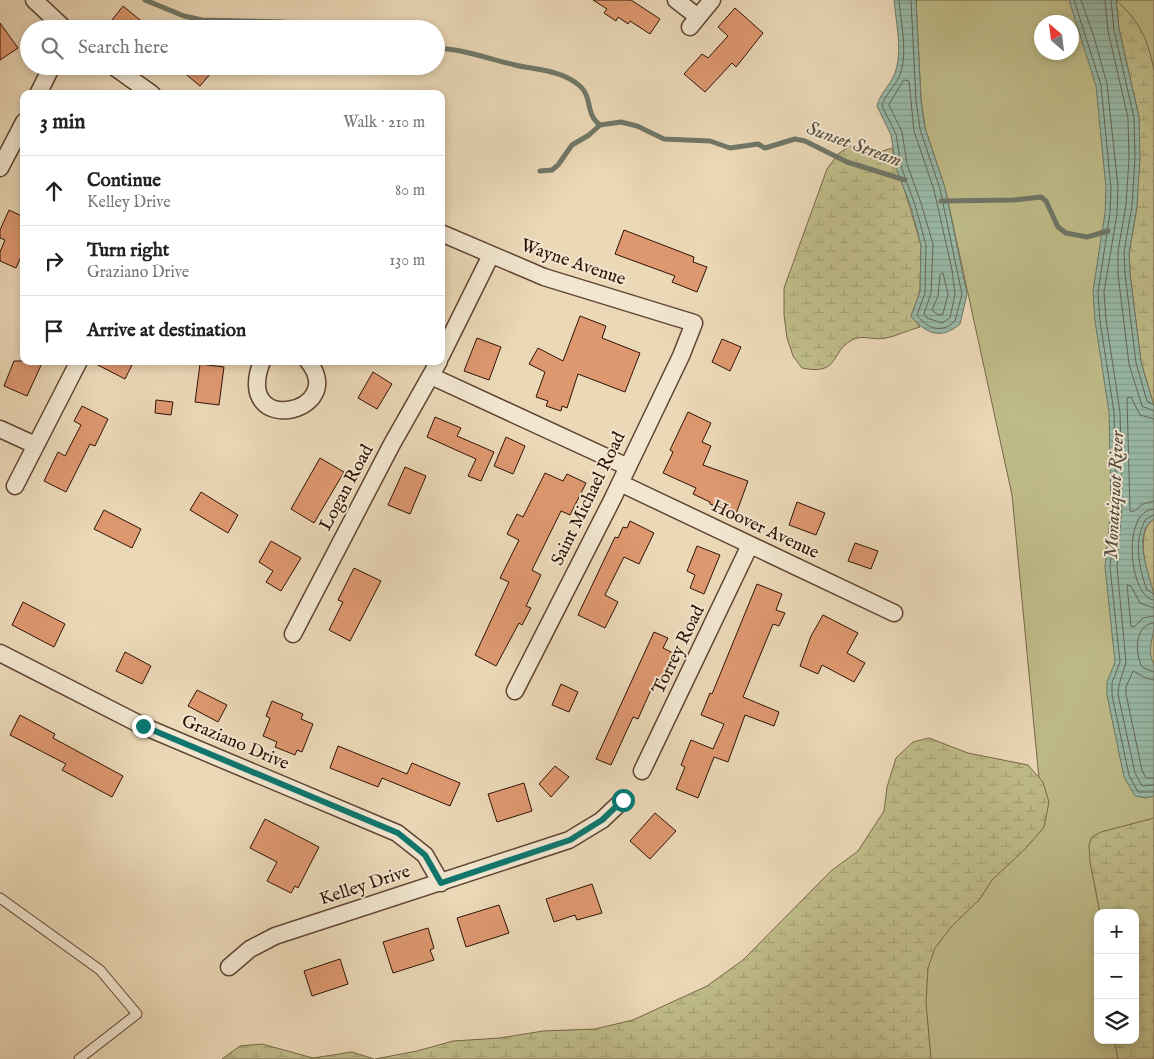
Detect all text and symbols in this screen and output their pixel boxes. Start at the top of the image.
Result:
north arrow [1034,15,1079,60]
search box [20,20,445,75]
icon: search [38,34,66,62]
text: Search here [78,36,169,60]
text: 3 min [40,109,85,136]
text: Walk · 210 m [343,113,425,133]
water label: Sunset Stream [803,117,905,173]
text: Continue [87,169,161,193]
icon: ahead [40,177,68,205]
text: 80 m [395,181,425,201]
text: Kelley Drive [87,193,171,213]
street label: Wayne Avenue [518,234,628,292]
text: Turn right [87,239,169,263]
icon: right [40,247,68,275]
text: 130 m [389,251,425,271]
text: Graziano Drive [87,263,189,283]
icon: arrive [40,317,68,345]
text: Arrive at destination [87,319,246,343]
street label: Saint Michael Road [547,428,632,570]
water label: Monatiquot River [1100,429,1130,560]
street label: Logan Road [315,441,380,535]
street label: Hoover Avenue [708,495,822,565]
street label: Torrey Road [648,601,711,698]
street label: Graziano Drive [178,710,292,776]
route end [132,715,155,738]
route start [612,789,635,812]
street label: Kelley Drive [317,861,413,911]
map controls [1094,909,1139,1044]
button: + [1094,909,1139,954]
button: − [1094,954,1139,999]
button: layers [1094,999,1139,1044]

